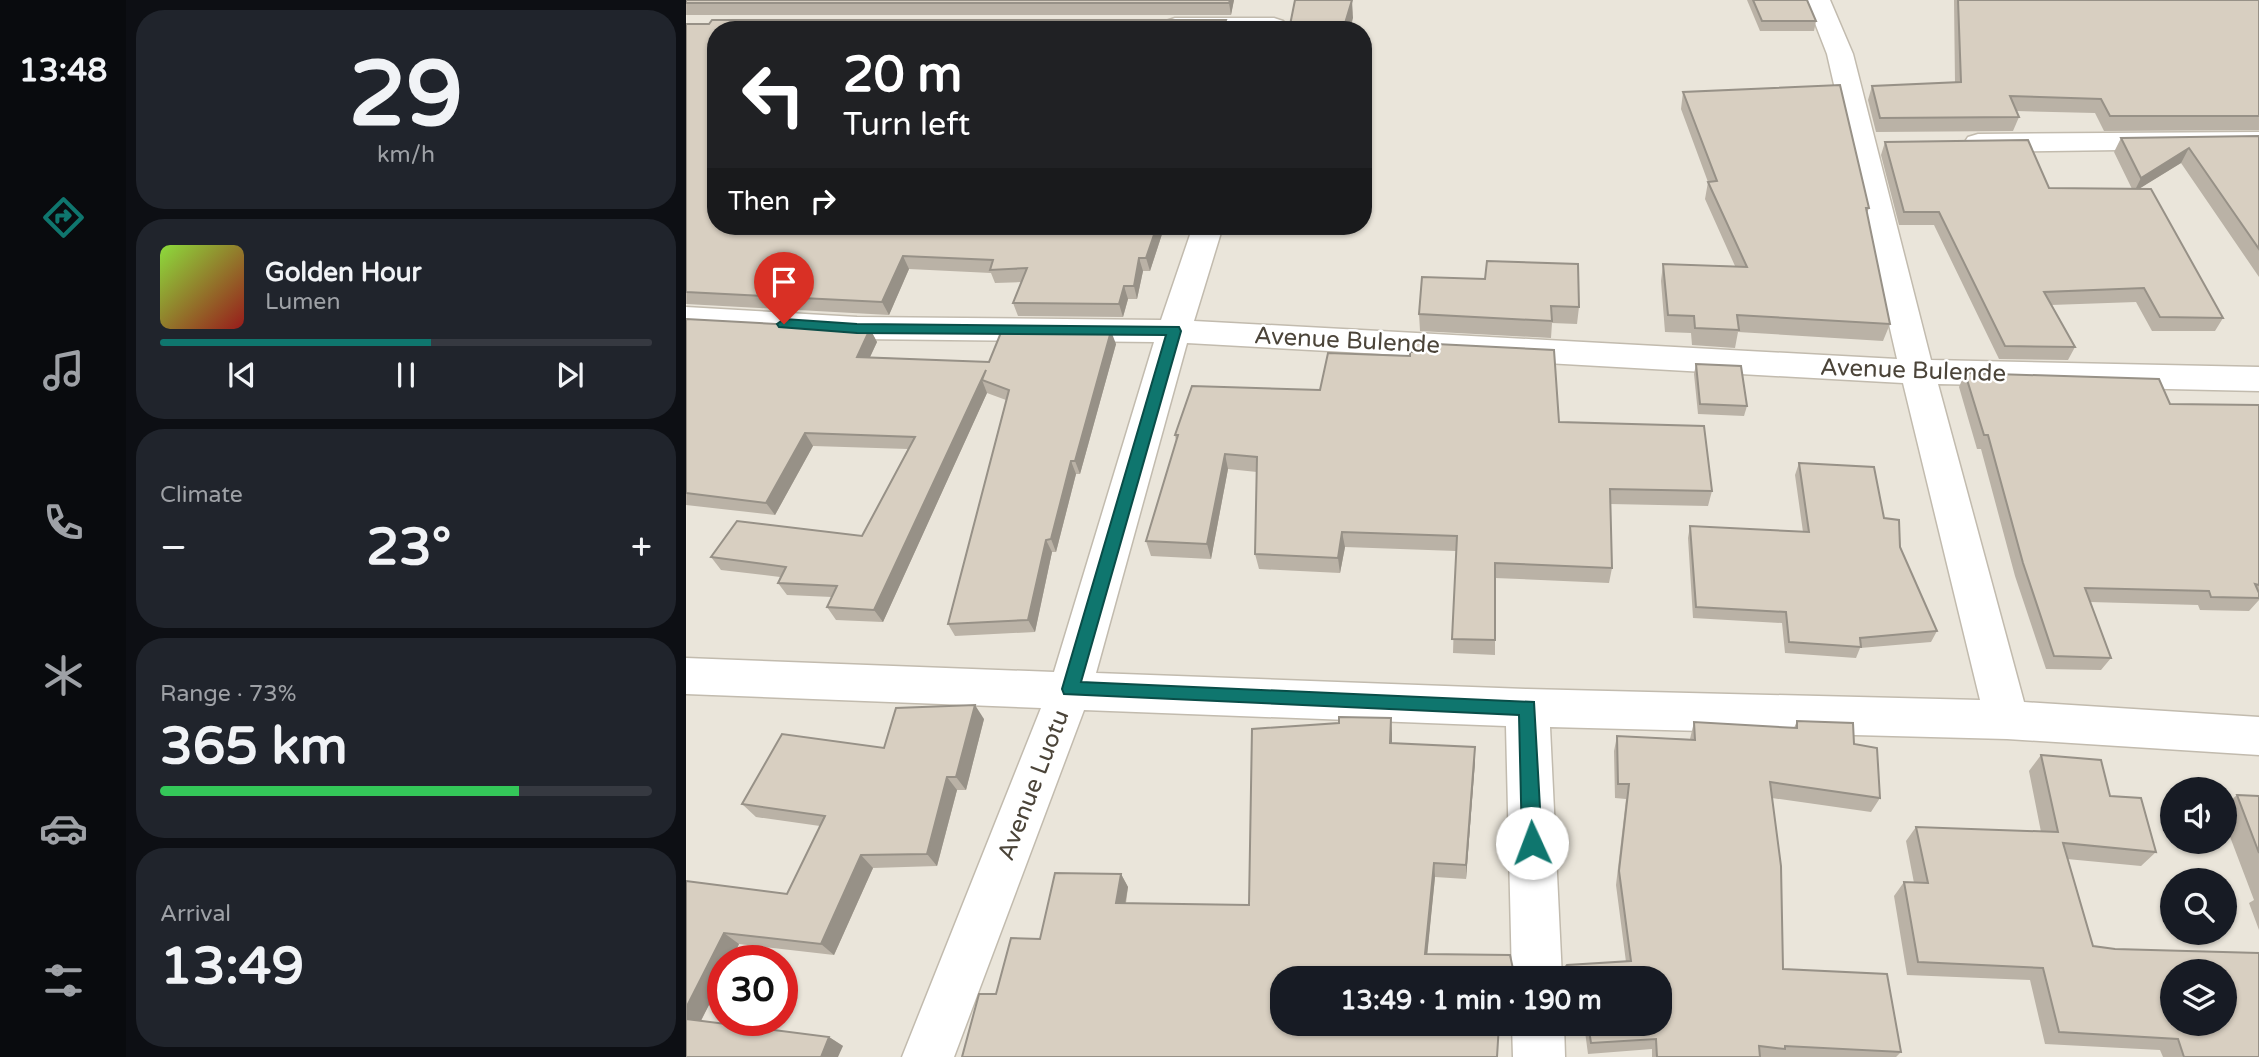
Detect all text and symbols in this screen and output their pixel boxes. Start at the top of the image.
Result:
text: 29 [349,40,463,150]
text: 20 m [843,46,962,105]
icon: left [728,49,819,140]
text: 13:48 [19,52,107,90]
text: Turn left [843,106,970,144]
text: km/h [377,141,435,169]
icon: right [804,182,842,220]
text: Then [728,186,790,217]
icon: directions [39,193,88,242]
pin [754,252,814,324]
text: Golden Hour [265,257,422,288]
icon: arrive [765,263,803,301]
text: Lumen [265,288,340,316]
street label: Avenue Bulende [1253,321,1441,360]
icon: music [39,346,88,395]
street label: Avenue Bulende [1819,353,2006,388]
icon: previous [223,356,261,394]
icon: pause [387,356,425,394]
icon: next [551,356,589,394]
text: Climate [160,481,243,509]
icon: phone [39,498,88,547]
text: 23° [366,516,451,579]
text: − [160,525,187,571]
text: + [631,525,652,571]
icon: climate [39,651,88,700]
text: Range · 73% [160,680,296,708]
street label: Avenue Luotu [991,706,1075,865]
text: 365 km [160,715,348,778]
map controls [2160,777,2237,1036]
button: sound [2160,777,2237,854]
icon: car [39,804,88,853]
position arrow [1495,806,1569,880]
button: search [2160,868,2237,945]
text: Arrival [160,900,231,928]
text: 13:49 [160,935,304,998]
speed limit sign: 30 [707,945,798,1036]
icon: filters [39,956,88,1005]
button: layers [2160,959,2237,1036]
text: 13:49 · 1 min · 190 m [1340,985,1602,1016]

